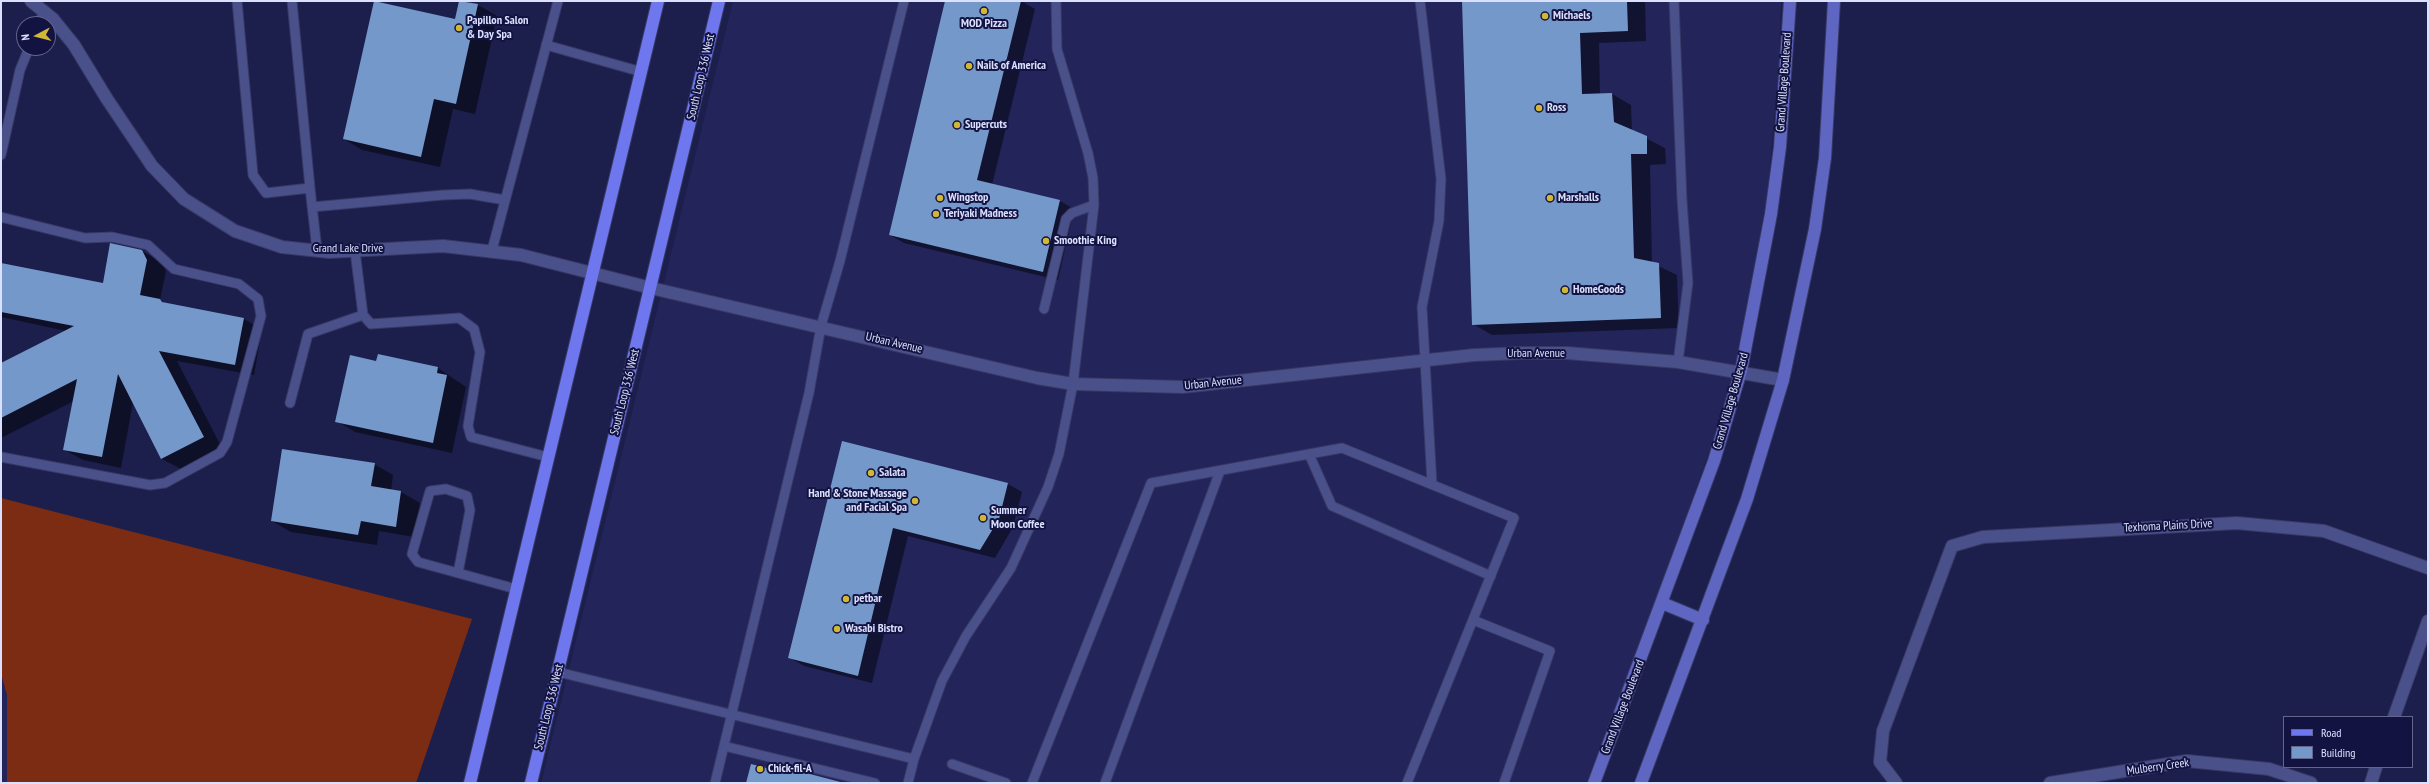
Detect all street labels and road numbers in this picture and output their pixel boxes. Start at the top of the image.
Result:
street label: Grand Village Boulevard [1773,32,1795,132]
street label: South Loop 336 West [684,33,718,121]
street label: Grand Lake Drive [313,242,383,256]
street label: Urban Avenue [864,329,924,357]
street label: Urban Avenue [1507,347,1565,361]
street label: South Loop 336 West [607,348,643,436]
street label: Grand Village Boulevard [1710,351,1752,451]
street label: Urban Avenue [1184,373,1242,393]
street label: Texhoma Plains Drive [2123,516,2213,536]
street label: Grand Village Boulevard [1598,658,1648,756]
street label: South Loop 336 West [531,663,567,751]
street label: Mulberry Creek [2126,756,2190,778]

